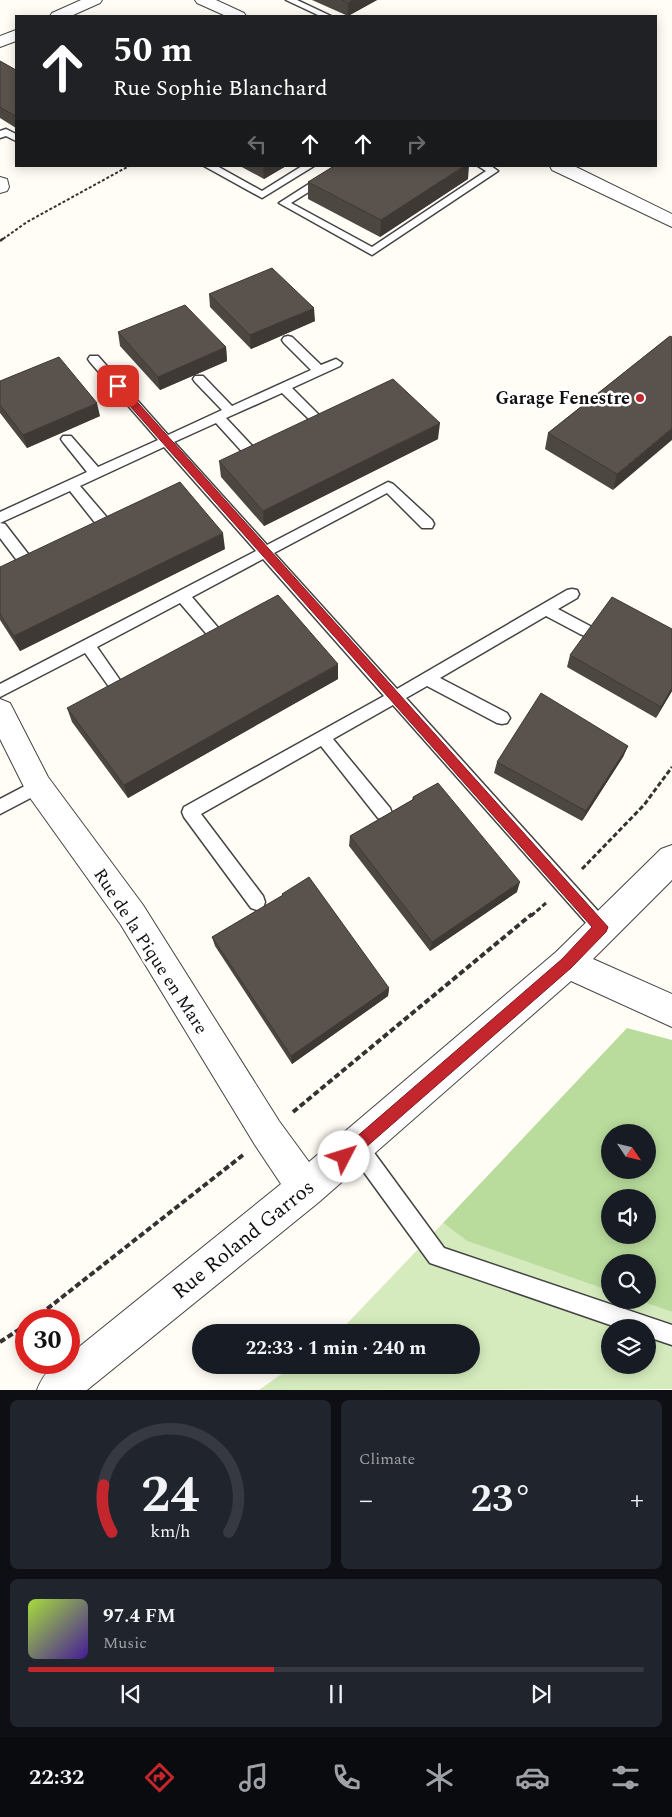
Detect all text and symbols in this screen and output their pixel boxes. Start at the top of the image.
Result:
text: 50 m [113,24,193,77]
icon: ahead [30,35,95,100]
text: Rue Sophie Blanchard [113,72,328,105]
icon: left [243,130,271,158]
icon: ahead [296,130,324,158]
icon: ahead [349,130,377,158]
icon: right [402,130,430,158]
pin [97,365,139,407]
icon: arrive [104,372,132,400]
place label: Garage Fenestre [496,385,630,412]
marker: Garage Fenestre [634,392,646,404]
street label: Rue de la Pique en Mare [87,863,215,1040]
north arrow [601,1124,656,1179]
map controls [601,1124,656,1374]
position arrow [317,1130,369,1182]
street label: Rue Roland Garros [165,1172,322,1307]
button: sound [601,1189,656,1244]
button: search [601,1254,656,1309]
speed limit sign: 30 [15,1309,80,1374]
button: layers [601,1319,656,1374]
text: 22:33 · 1 min · 240 m [246,1334,426,1363]
text: Climate [359,1447,415,1471]
text: 24 [141,1456,200,1535]
text: 23° [471,1471,532,1529]
text: − [359,1479,373,1522]
text: + [630,1479,644,1522]
text: km/h [150,1518,191,1545]
text: 97.4 FM [103,1602,176,1631]
text: Music [103,1631,147,1655]
icon: previous [117,1680,145,1708]
icon: pause [322,1680,350,1708]
icon: next [527,1680,555,1708]
icon: directions [142,1760,177,1795]
icon: music [236,1760,271,1795]
icon: phone [329,1760,364,1795]
icon: climate [422,1760,457,1795]
icon: car [515,1760,550,1795]
icon: filters [608,1760,643,1795]
text: 22:32 [29,1761,84,1794]

